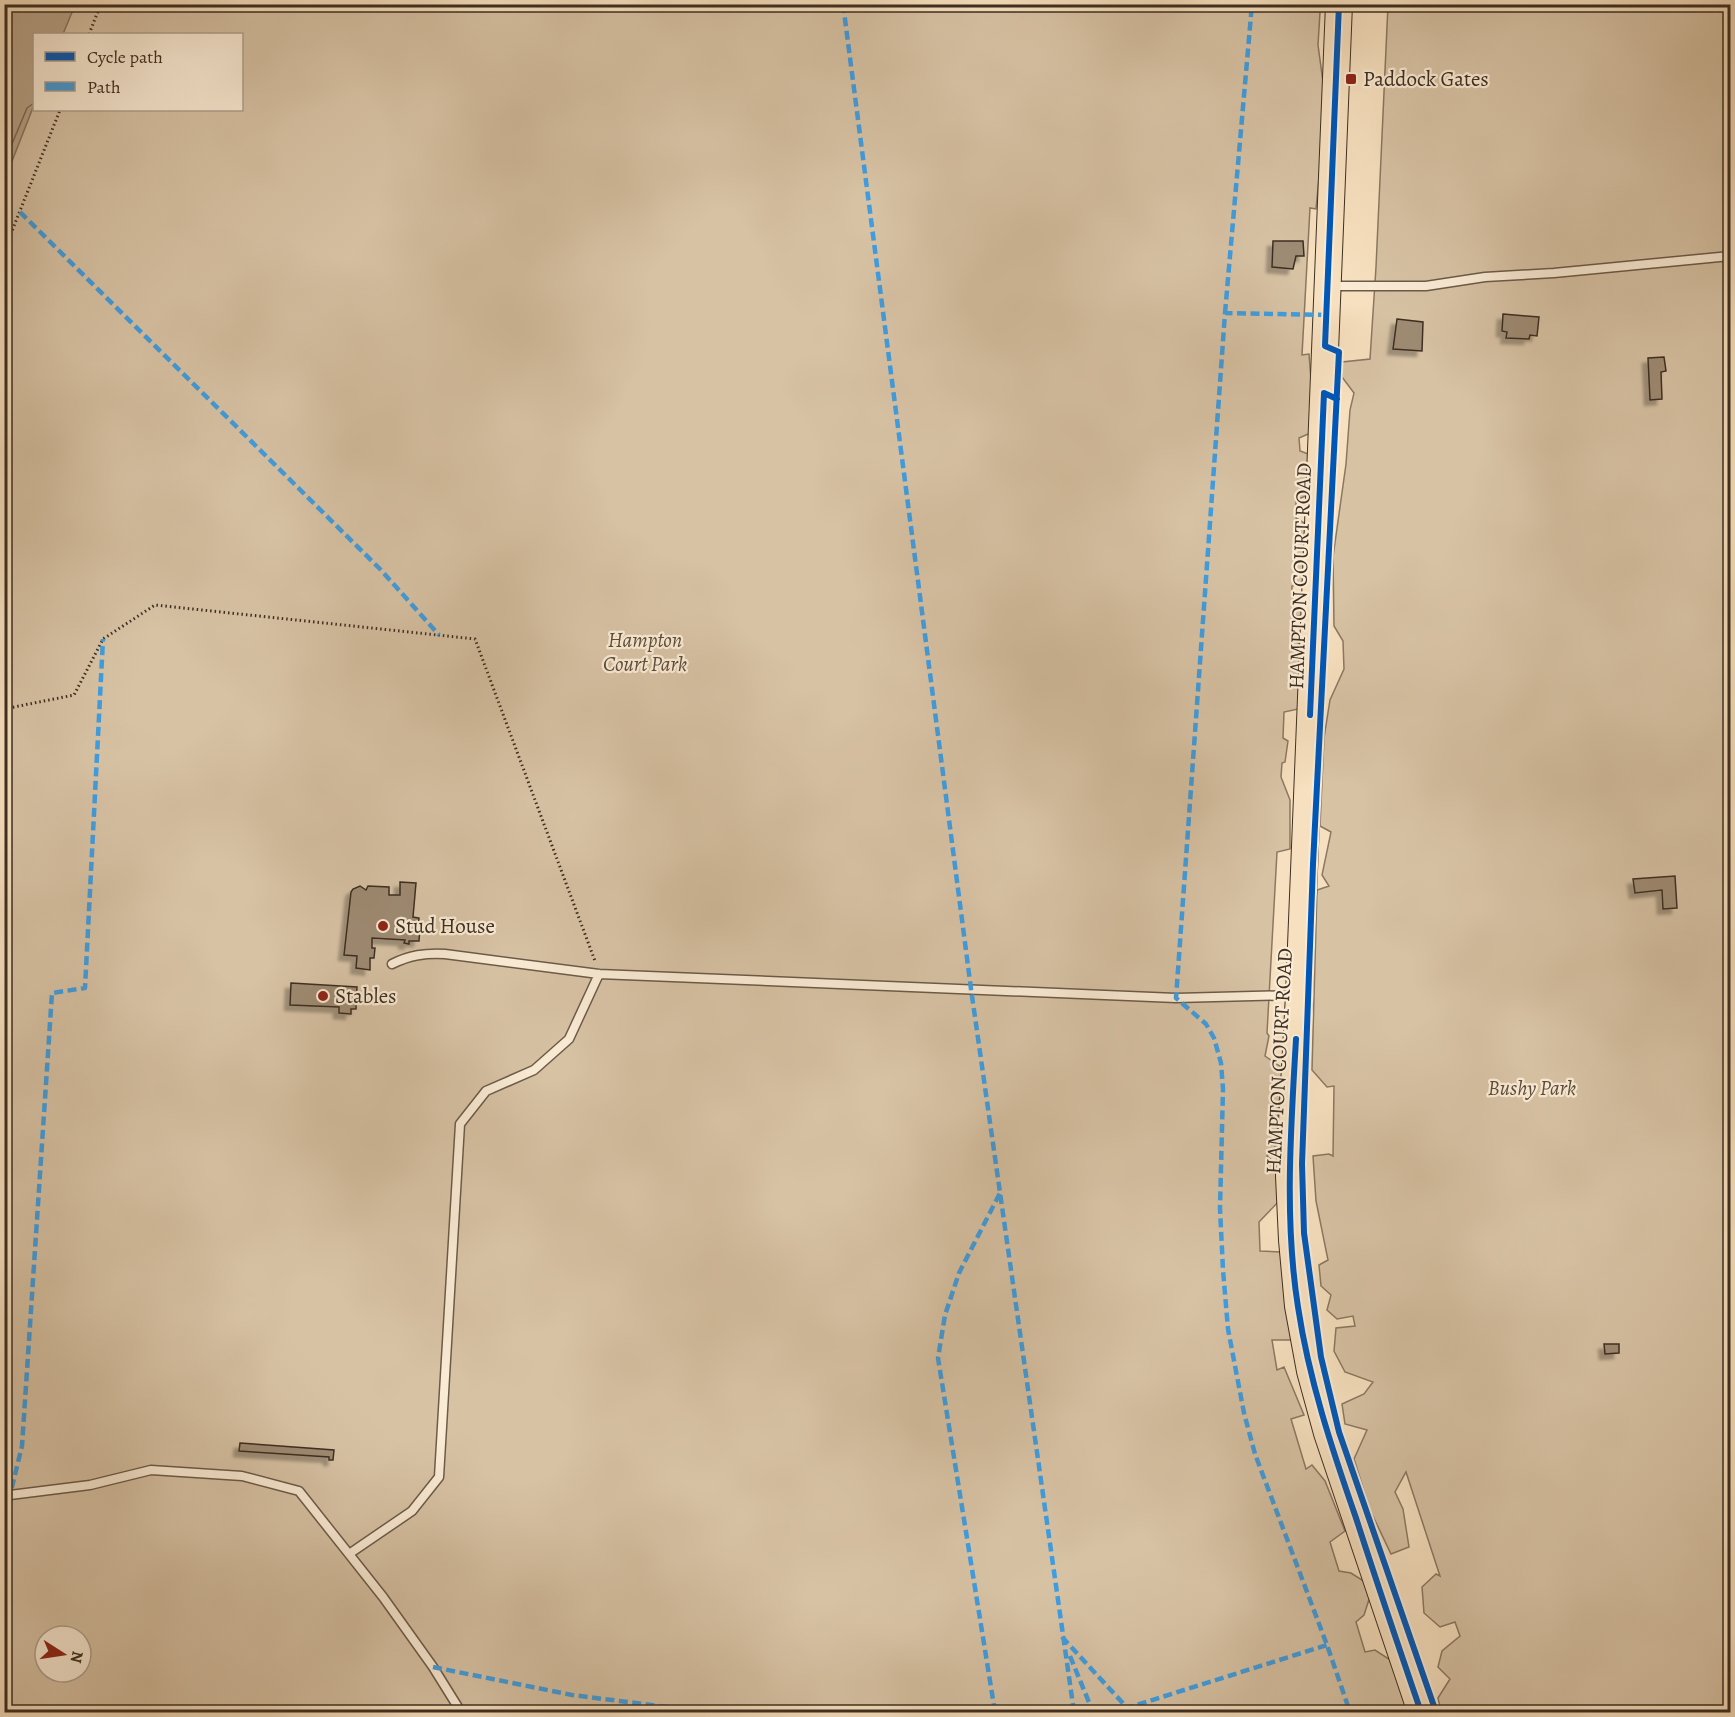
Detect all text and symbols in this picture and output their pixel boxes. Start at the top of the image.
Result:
legend [33,33,243,111]
text: Cycle path [87,45,163,69]
place label: Paddock Gates [1363,65,1489,93]
marker: Paddock Gates [1344,72,1358,86]
text: Path [87,75,121,99]
street label: HAMPTON COURT ROAD [1282,462,1318,690]
park label: Hampton Court Park [603,626,687,678]
place label: Stud House [395,912,495,940]
marker: Stud House [376,919,390,933]
street label: HAMPTON COURT ROAD [1259,947,1299,1175]
place label: Stables [335,982,397,1010]
marker: Stables [316,989,330,1003]
park label: Bushy Park [1488,1074,1576,1102]
north arrow [33,1624,93,1684]
text: N [65,1649,89,1665]

